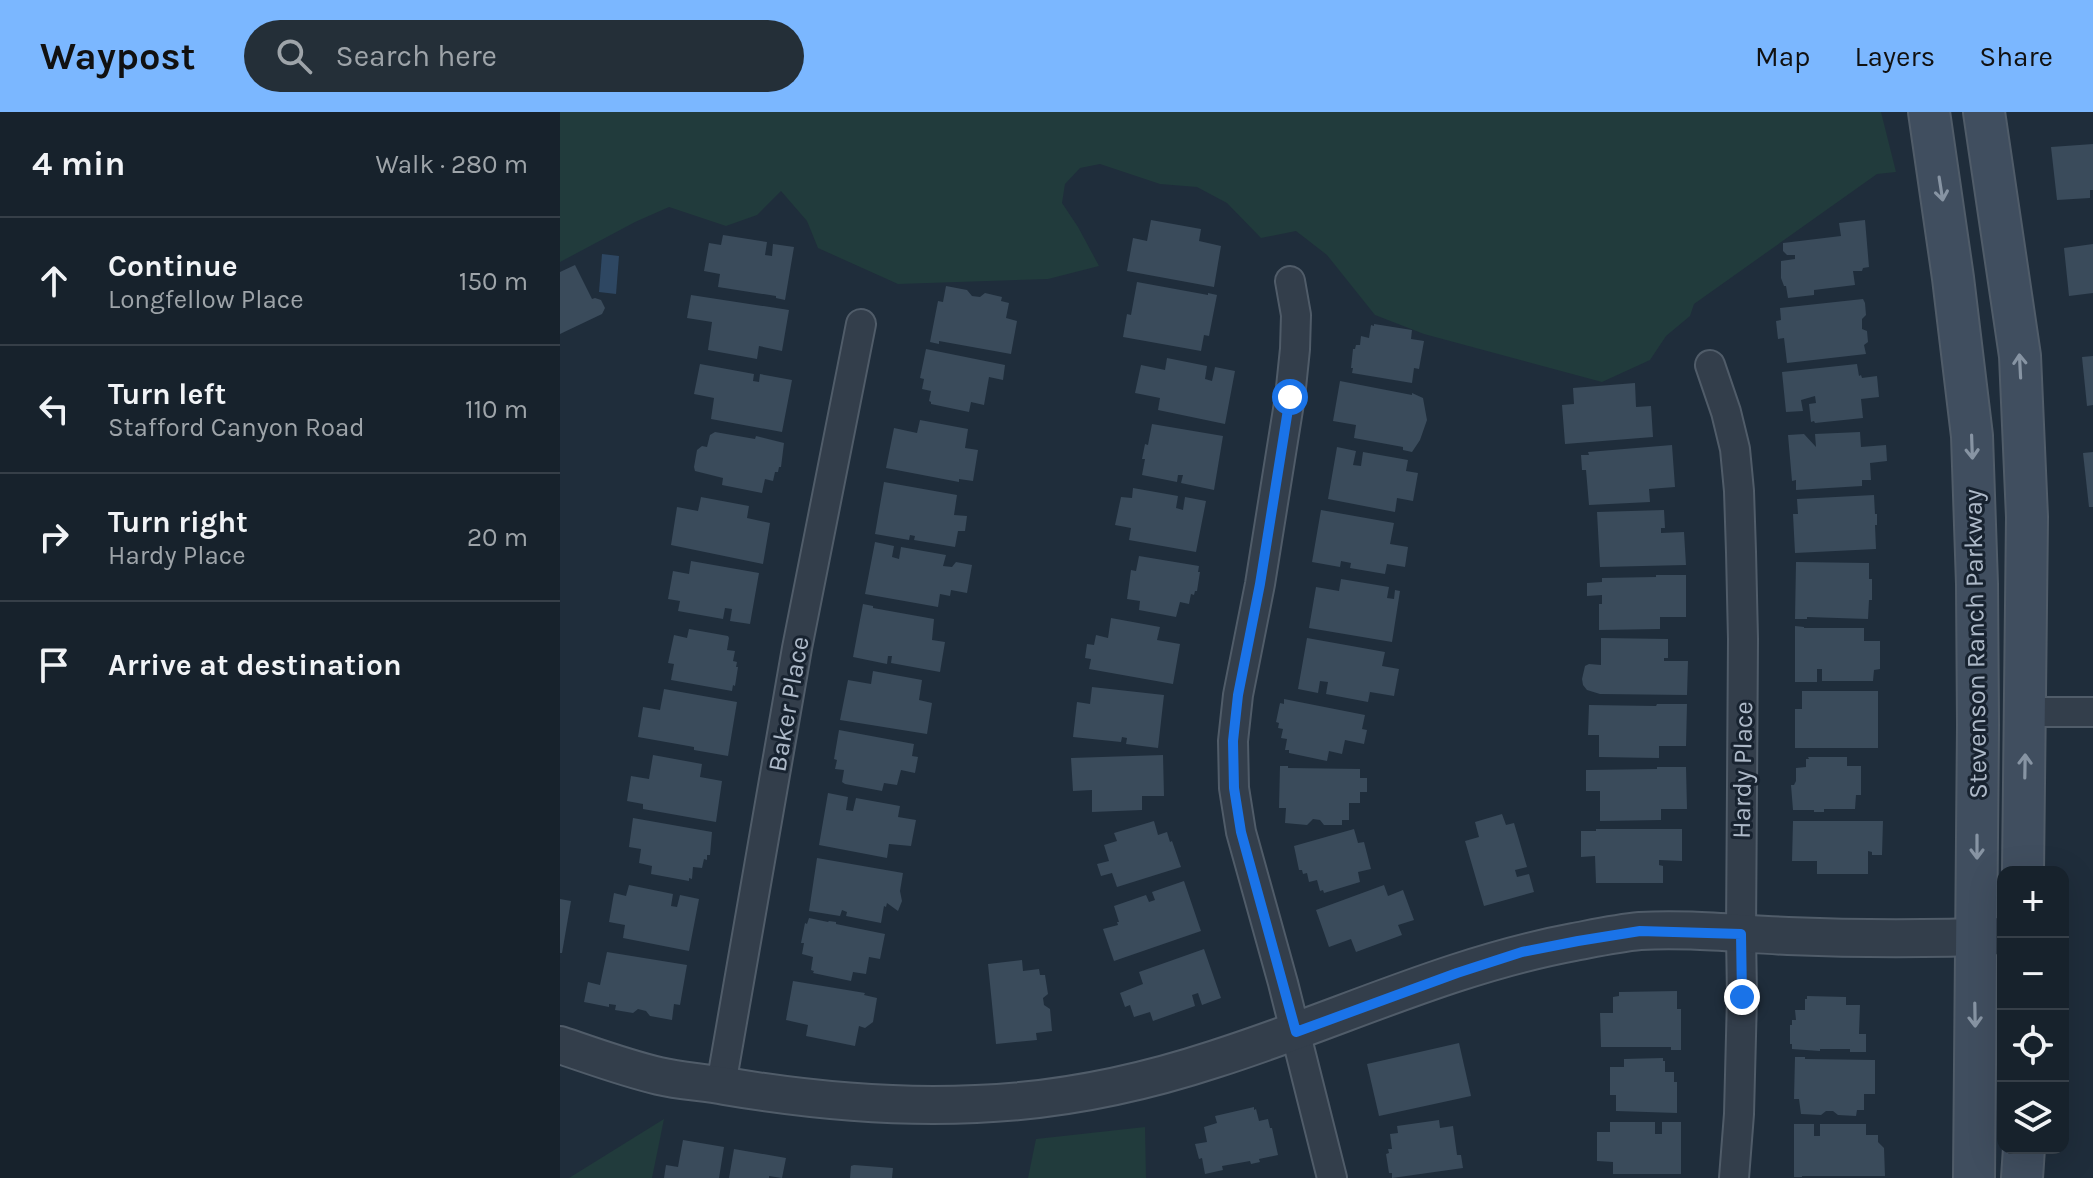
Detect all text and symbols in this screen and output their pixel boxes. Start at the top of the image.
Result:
search box [244,20,804,92]
text: Waypost [40,34,196,79]
icon: search [272,34,316,78]
text: Search here [336,38,497,74]
text: Map [1755,40,1810,73]
text: Layers [1854,40,1935,73]
text: Share [1979,40,2053,73]
text: 4 min [32,144,125,184]
text: Walk · 280 m [375,149,528,180]
one-way arrow [1934,176,1949,201]
text: Continue [108,248,238,284]
icon: ahead [32,259,76,303]
text: 150 m [459,266,528,297]
text: Longfellow Place [108,284,304,315]
one-way arrow [2013,353,2028,380]
text: Turn left [108,376,226,412]
route start [1272,379,1308,415]
icon: left [32,387,76,431]
text: 110 m [465,394,528,425]
text: Stafford Canyon Road [108,412,365,443]
one-way arrow [1965,433,1980,460]
street label: Stevenson Ranch Parkway [1957,489,1994,799]
text: Turn right [108,504,248,540]
icon: right [32,515,76,559]
text: 20 m [467,522,528,553]
text: Hardy Place [108,540,246,571]
street label: Baker Place [761,634,816,774]
icon: arrive [32,643,76,687]
text: Arrive at destination [108,647,402,683]
street label: Hardy Place [1726,701,1759,839]
one-way arrow [2017,753,2032,780]
one-way arrow [1969,833,1985,860]
map controls [1997,866,2069,1154]
button: + [1997,866,2069,938]
button: − [1997,938,2069,1010]
route end [1724,979,1760,1015]
one-way arrow [1968,1001,1983,1028]
button: locate [1997,1010,2069,1082]
button: layers [1997,1082,2069,1154]

